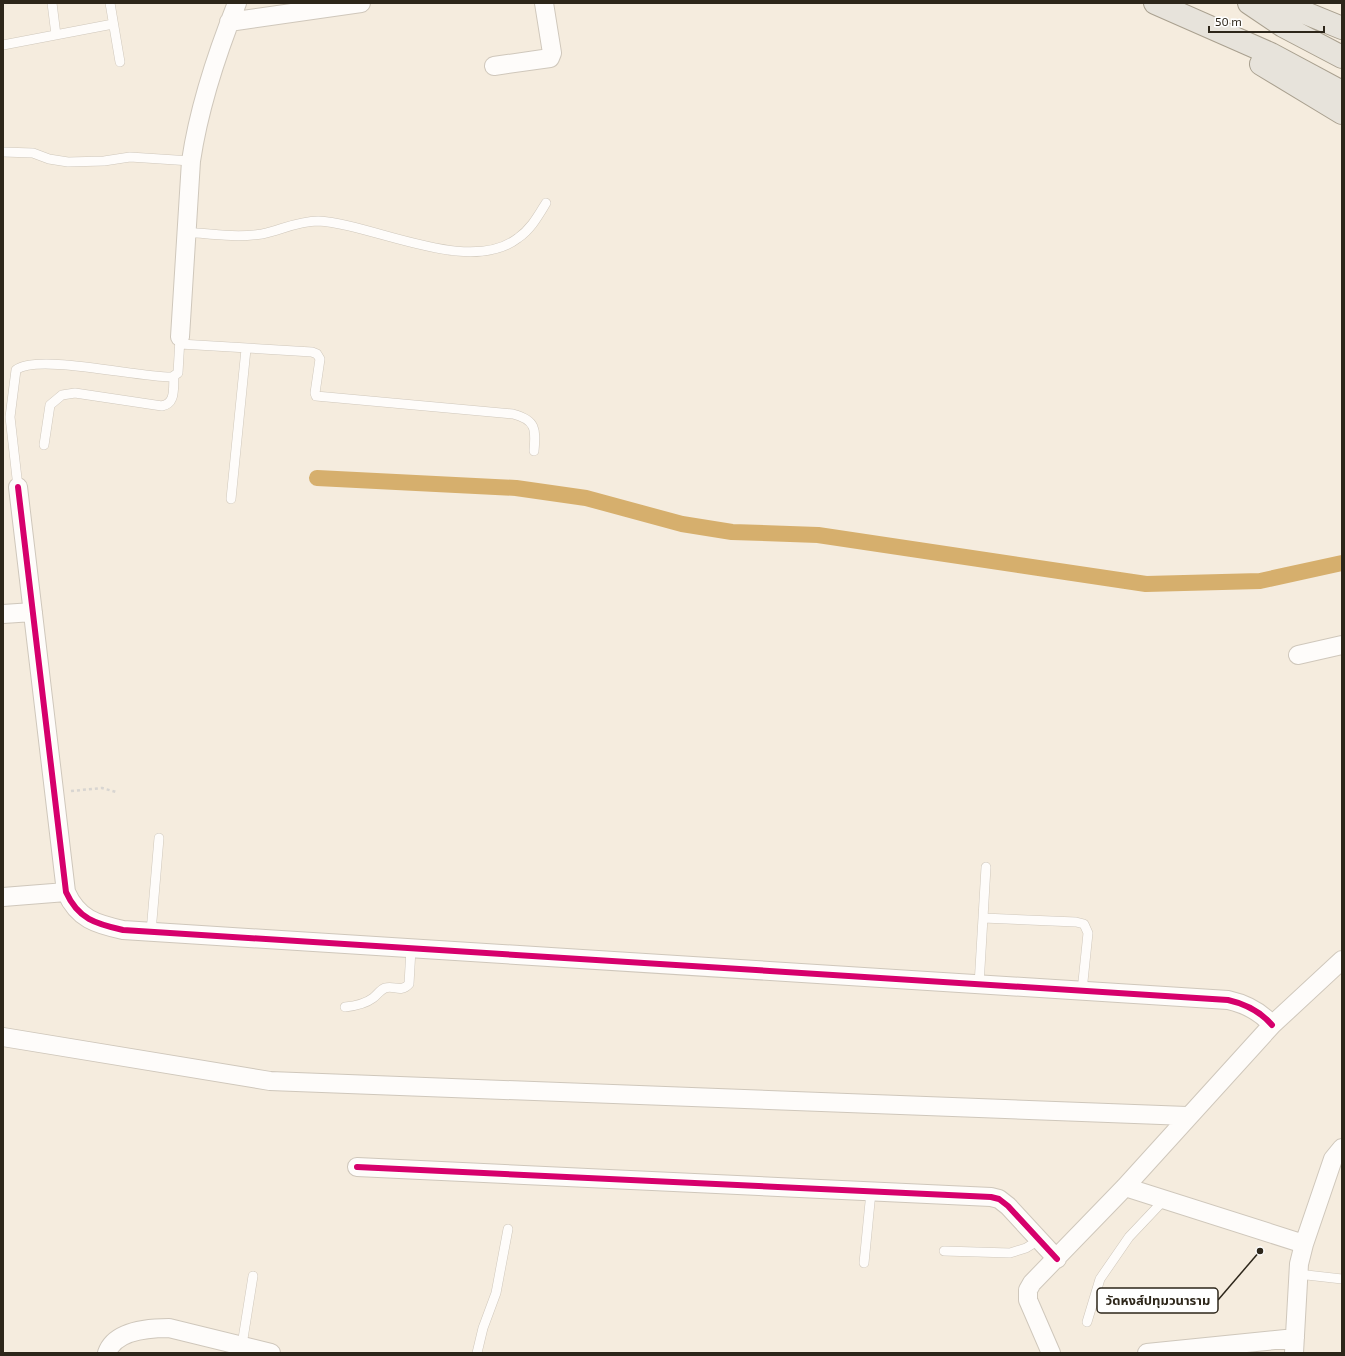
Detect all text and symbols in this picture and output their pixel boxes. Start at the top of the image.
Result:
scale bar [1209,8,1324,34]
text: 50 m [1215,14,1242,28]
callout: วัดหงส์ปทุมวนาราม [1097,1288,1218,1313]
text: วัดหงส์ปทุมวนาราม [1106,1292,1210,1308]

